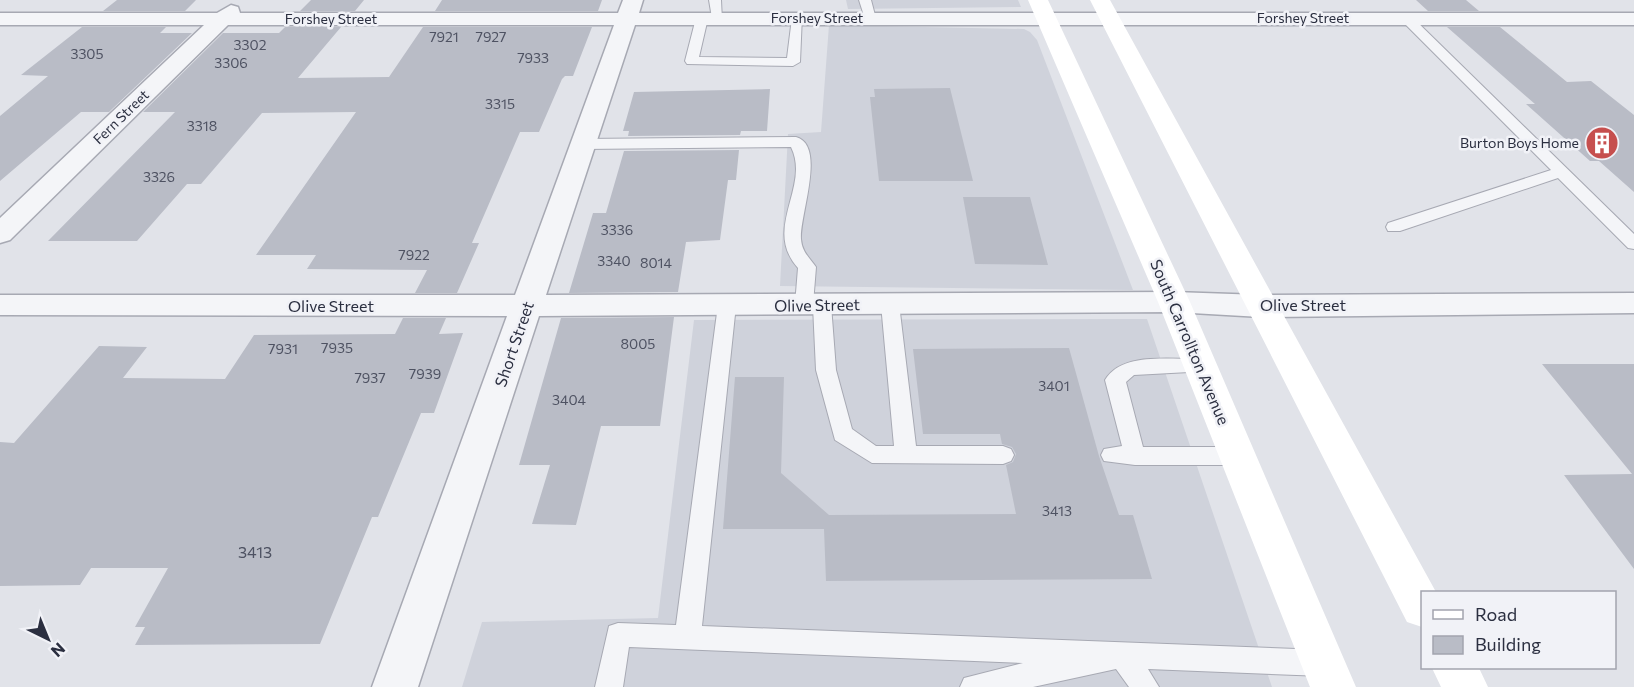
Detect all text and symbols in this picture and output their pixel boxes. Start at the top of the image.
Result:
street label: Forshey Street [771,9,864,26]
street label: Forshey Street [1257,9,1350,26]
street label: Forshey Street [285,10,378,27]
house number: 7921 [429,28,459,45]
house number: 7927 [476,28,506,45]
house number: 3302 [234,36,267,53]
house number: 3305 [70,45,104,62]
house number: 7933 [517,49,549,66]
house number: 3306 [214,54,248,71]
street label: Fern Street [89,86,152,147]
house number: 3315 [485,95,515,112]
house number: 3318 [187,117,217,134]
building icon: Burton Boys Home [1584,125,1620,161]
place label: Burton Boys Home [1460,134,1579,151]
house number: 3326 [143,168,175,185]
house number: 3336 [601,221,633,238]
house number: 7922 [398,246,430,263]
house number: 3340 [597,252,631,269]
house number: 8014 [640,254,673,271]
street label: South Carrollton Avenue [1147,256,1234,427]
street label: Olive Street [774,294,861,315]
street label: Olive Street [1260,295,1346,314]
street label: Olive Street [288,296,374,315]
street label: Short Street [490,298,537,389]
house number: 8005 [621,335,655,352]
house number: 7935 [321,339,353,356]
house number: 7931 [268,340,298,357]
house number: 7939 [409,365,441,382]
house number: 7937 [354,369,386,386]
house number: 3401 [1038,377,1070,394]
house number: 3404 [552,391,587,408]
house number: 3413 [1042,502,1072,519]
house number: 3413 [238,542,272,561]
legend [1421,591,1616,669]
text: Road [1475,603,1517,625]
north arrow [18,609,78,669]
text: Building [1475,633,1541,655]
text: N [48,639,69,661]

